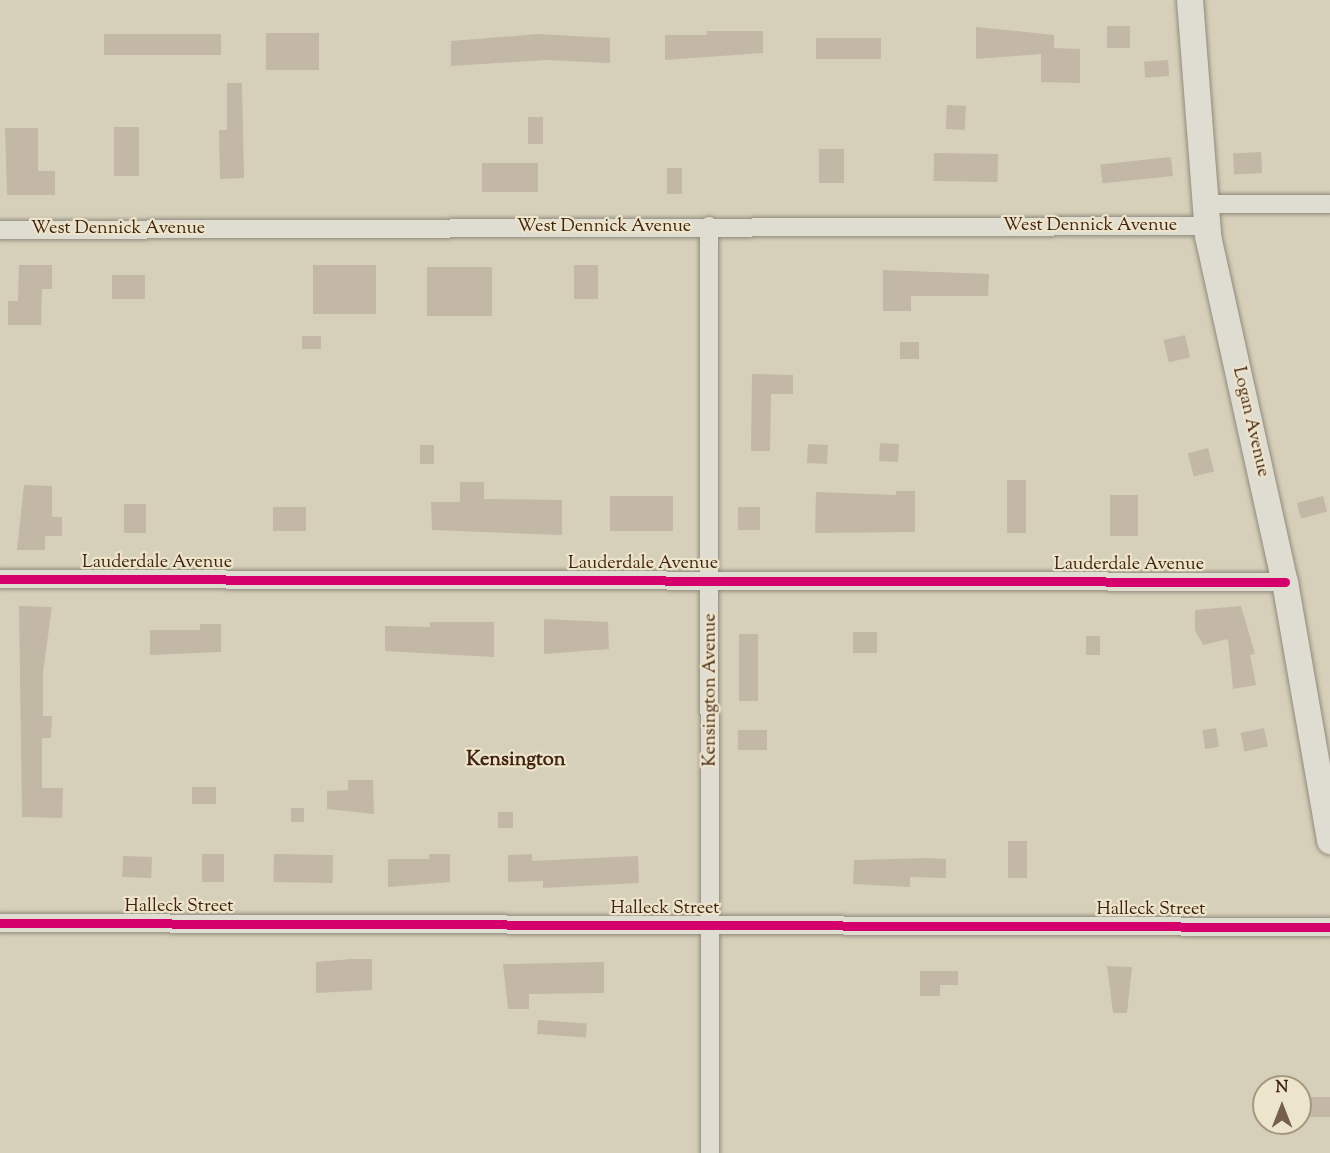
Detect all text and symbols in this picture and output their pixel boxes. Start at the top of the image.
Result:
street label: West Dennick Avenue [1003,215,1177,237]
street label: West Dennick Avenue [517,216,691,238]
street label: West Dennick Avenue [31,218,205,240]
street label: Logan Avenue [1227,365,1273,479]
street label: Lauderdale Avenue [82,552,232,574]
street label: Lauderdale Avenue [568,553,718,575]
street label: Lauderdale Avenue [1054,554,1204,576]
street label: Kensington Avenue [700,613,722,767]
district label: Kensington [466,748,566,772]
street label: Halleck Street [125,896,233,918]
street label: Halleck Street [611,898,719,920]
street label: Halleck Street [1097,899,1205,921]
north arrow [1252,1075,1312,1135]
text: N [1276,1077,1288,1100]

